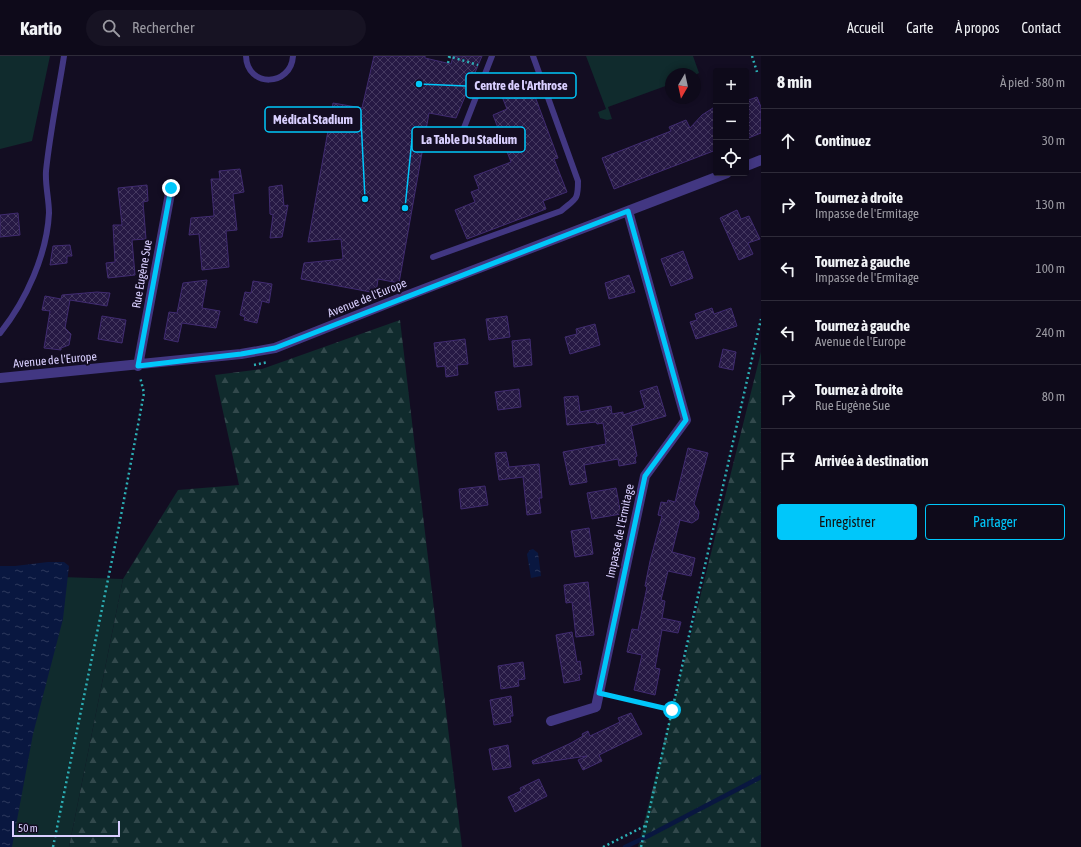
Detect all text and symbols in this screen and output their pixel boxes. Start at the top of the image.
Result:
search box [86,10,366,46]
text: Kartio [20,17,62,39]
icon: search [100,17,122,39]
text: Rechercher [132,19,194,36]
text: Accueil [847,20,884,36]
text: Carte [906,20,933,36]
text: À propos [955,20,1000,36]
text: Contact [1022,20,1061,36]
north arrow [665,68,701,104]
map controls [713,68,749,176]
button: + [713,68,749,104]
text: 8 min [777,72,812,92]
callout: Centre de l'Arthrose [466,73,576,98]
text: À pied · 580 m [1000,75,1065,90]
text: Centre de l'Arthrose [474,78,568,93]
button: − [713,104,749,140]
callout: Médical Stadium [265,107,361,132]
text: Médical Stadium [273,112,353,127]
callout: La Table Du Stadium [412,127,525,152]
icon: ahead [777,130,799,152]
text: La Table Du Stadium [421,132,517,147]
text: Continuez [815,132,871,149]
text: 30 m [1042,133,1065,148]
button: locate [713,140,749,176]
route end [162,179,180,197]
text: Tournez à droite [815,189,903,206]
icon: right [777,194,799,216]
text: 130 m [1036,197,1065,212]
text: Impasse de l'Ermitage [815,206,919,221]
street label: Rue Eugène Sue [129,239,155,309]
text: Tournez à gauche [815,253,910,270]
icon: left [777,258,799,280]
text: 100 m [1036,261,1065,276]
text: Impasse de l'Ermitage [815,270,919,285]
street label: Avenue de l'Europe [325,276,409,320]
text: Tournez à gauche [815,317,910,334]
icon: left [777,322,799,344]
text: 240 m [1036,325,1065,340]
text: Avenue de l'Europe [815,334,906,349]
street label: Avenue de l'Europe [13,349,97,371]
text: Tournez à droite [815,381,903,398]
icon: right [777,386,799,408]
text: 80 m [1042,389,1065,404]
text: Rue Eugène Sue [815,398,890,413]
icon: arrive [777,450,799,472]
text: Arrivée à destination [815,452,929,469]
street label: Impasse de l'Ermitage [603,483,637,579]
button: Enregistrer [777,504,917,540]
button: Partager [925,504,1065,540]
route start [663,701,681,719]
scale bar [12,819,120,838]
text: 50 m [18,822,38,834]

